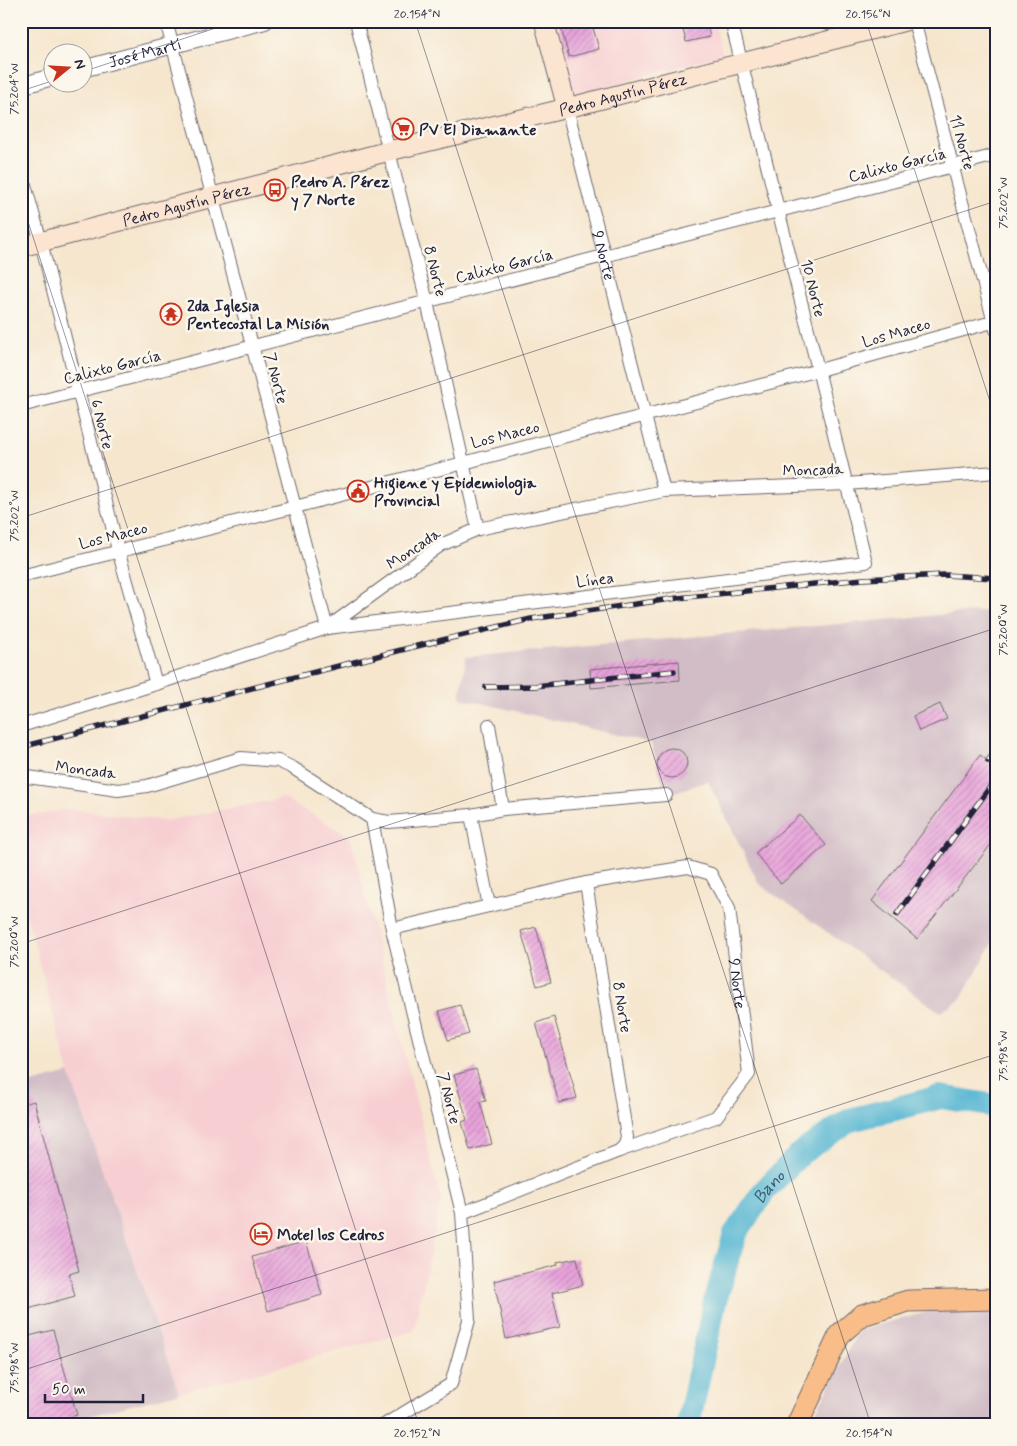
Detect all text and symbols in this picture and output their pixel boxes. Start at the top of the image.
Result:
text: 20.154°N [394,7,440,23]
text: 20.156°N [845,7,891,23]
street label: José Martí [106,34,184,74]
north arrow [42,42,92,92]
text: N [69,57,89,72]
text: 75.204°W [7,63,23,115]
street label: Pedro Agustín Pérez [557,68,690,122]
street label: 11 Norte [944,112,979,173]
supermarket icon: PV El Diamante [391,117,415,141]
place label: PV El Diamante [419,120,536,141]
street label: Calixto García [846,143,948,188]
place label: Pedro A. Pérez y 7 Norte [291,172,390,211]
text: 75.202°W [996,177,1012,229]
street label: Pedro Agustín Pérez [121,178,253,232]
bus stop icon: Pedro A. Pérez y 7 Norte [263,178,287,202]
street label: 9 Norte [586,229,619,283]
street label: 8 Norte [418,244,451,299]
street label: Calixto García [453,244,555,289]
street label: 10 Norte [795,257,830,320]
place label: 2da Iglesia Pentecostal La Misión [187,296,329,335]
temple icon: 2da Iglesia Pentecostal La Misión [159,302,183,326]
street label: Los Maceo [860,314,933,353]
street label: Calixto García [61,345,163,390]
street label: 7 Norte [259,350,292,406]
street label: 6 Norte [85,397,118,452]
street label: Los Maceo [469,417,542,454]
street label: Moncada [782,459,844,482]
place label: Higiene y Epidemiologia Provincial [374,473,537,512]
public building icon: Higiene y Epidemiologia Provincial [346,479,370,503]
text: 75.202°W [7,490,23,542]
street label: Los Maceo [77,518,150,555]
street label: Moncada [383,523,445,575]
street label: Línea [575,568,615,593]
text: 75.200°W [996,604,1012,656]
street label: Moncada [54,756,118,785]
text: 75.200°W [7,916,23,968]
street label: 9 Norte [723,957,750,1010]
street label: 8 Norte [607,980,636,1034]
text: 75.198°W [996,1031,1012,1081]
street label: 7 Norte [432,1070,465,1126]
water label: Bano [748,1165,791,1209]
hotel icon: Motel los Cedros [249,1222,273,1246]
place label: Motel los Cedros [277,1225,385,1246]
text: 75.198°W [7,1343,23,1393]
scale bar [45,1371,142,1403]
text: 50 m [52,1380,86,1400]
text: 20.152°N [394,1426,440,1442]
text: 20.154°N [846,1426,892,1442]

